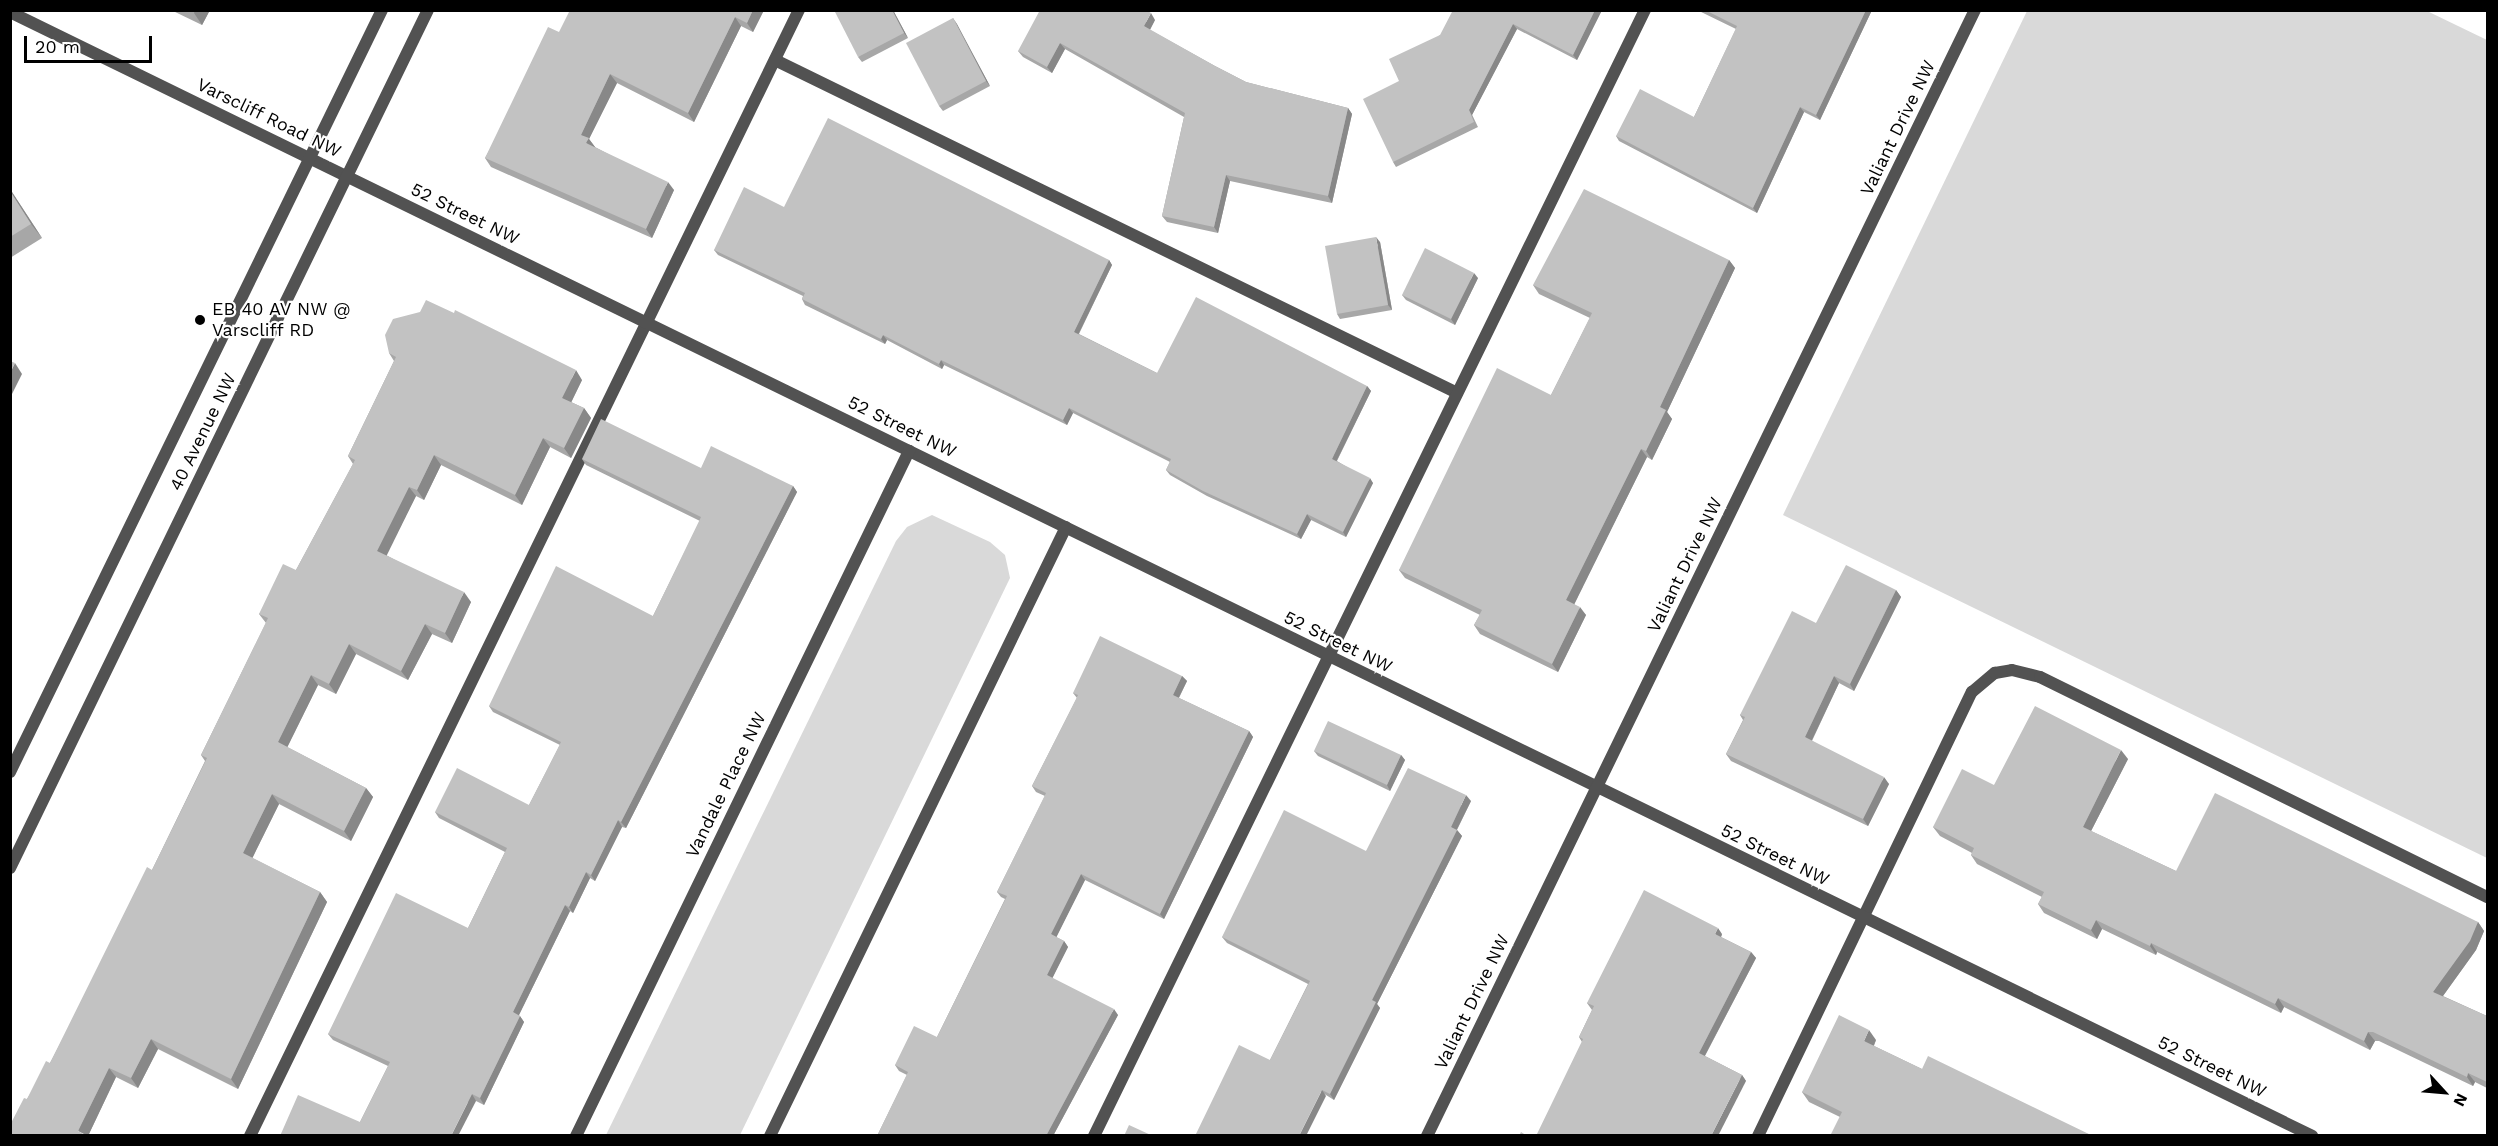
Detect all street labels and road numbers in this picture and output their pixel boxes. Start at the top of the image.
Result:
street label: Valiant Drive NW [1856,57,1940,199]
street label: Varscliff Road NW [193,74,345,162]
street label: 52 Street NW [407,178,523,250]
street label: 40 Avenue NW [165,369,241,495]
street label: 52 Street NW [844,391,960,463]
street label: Valiant Drive NW [1643,494,1727,636]
street label: 52 Street NW [1280,606,1396,678]
street label: Vandale Place NW [681,709,771,861]
street label: 52 Street NW [1717,819,1833,891]
street label: Valiant Drive NW [1430,931,1514,1073]
street label: 52 Street NW [2154,1031,2270,1103]

